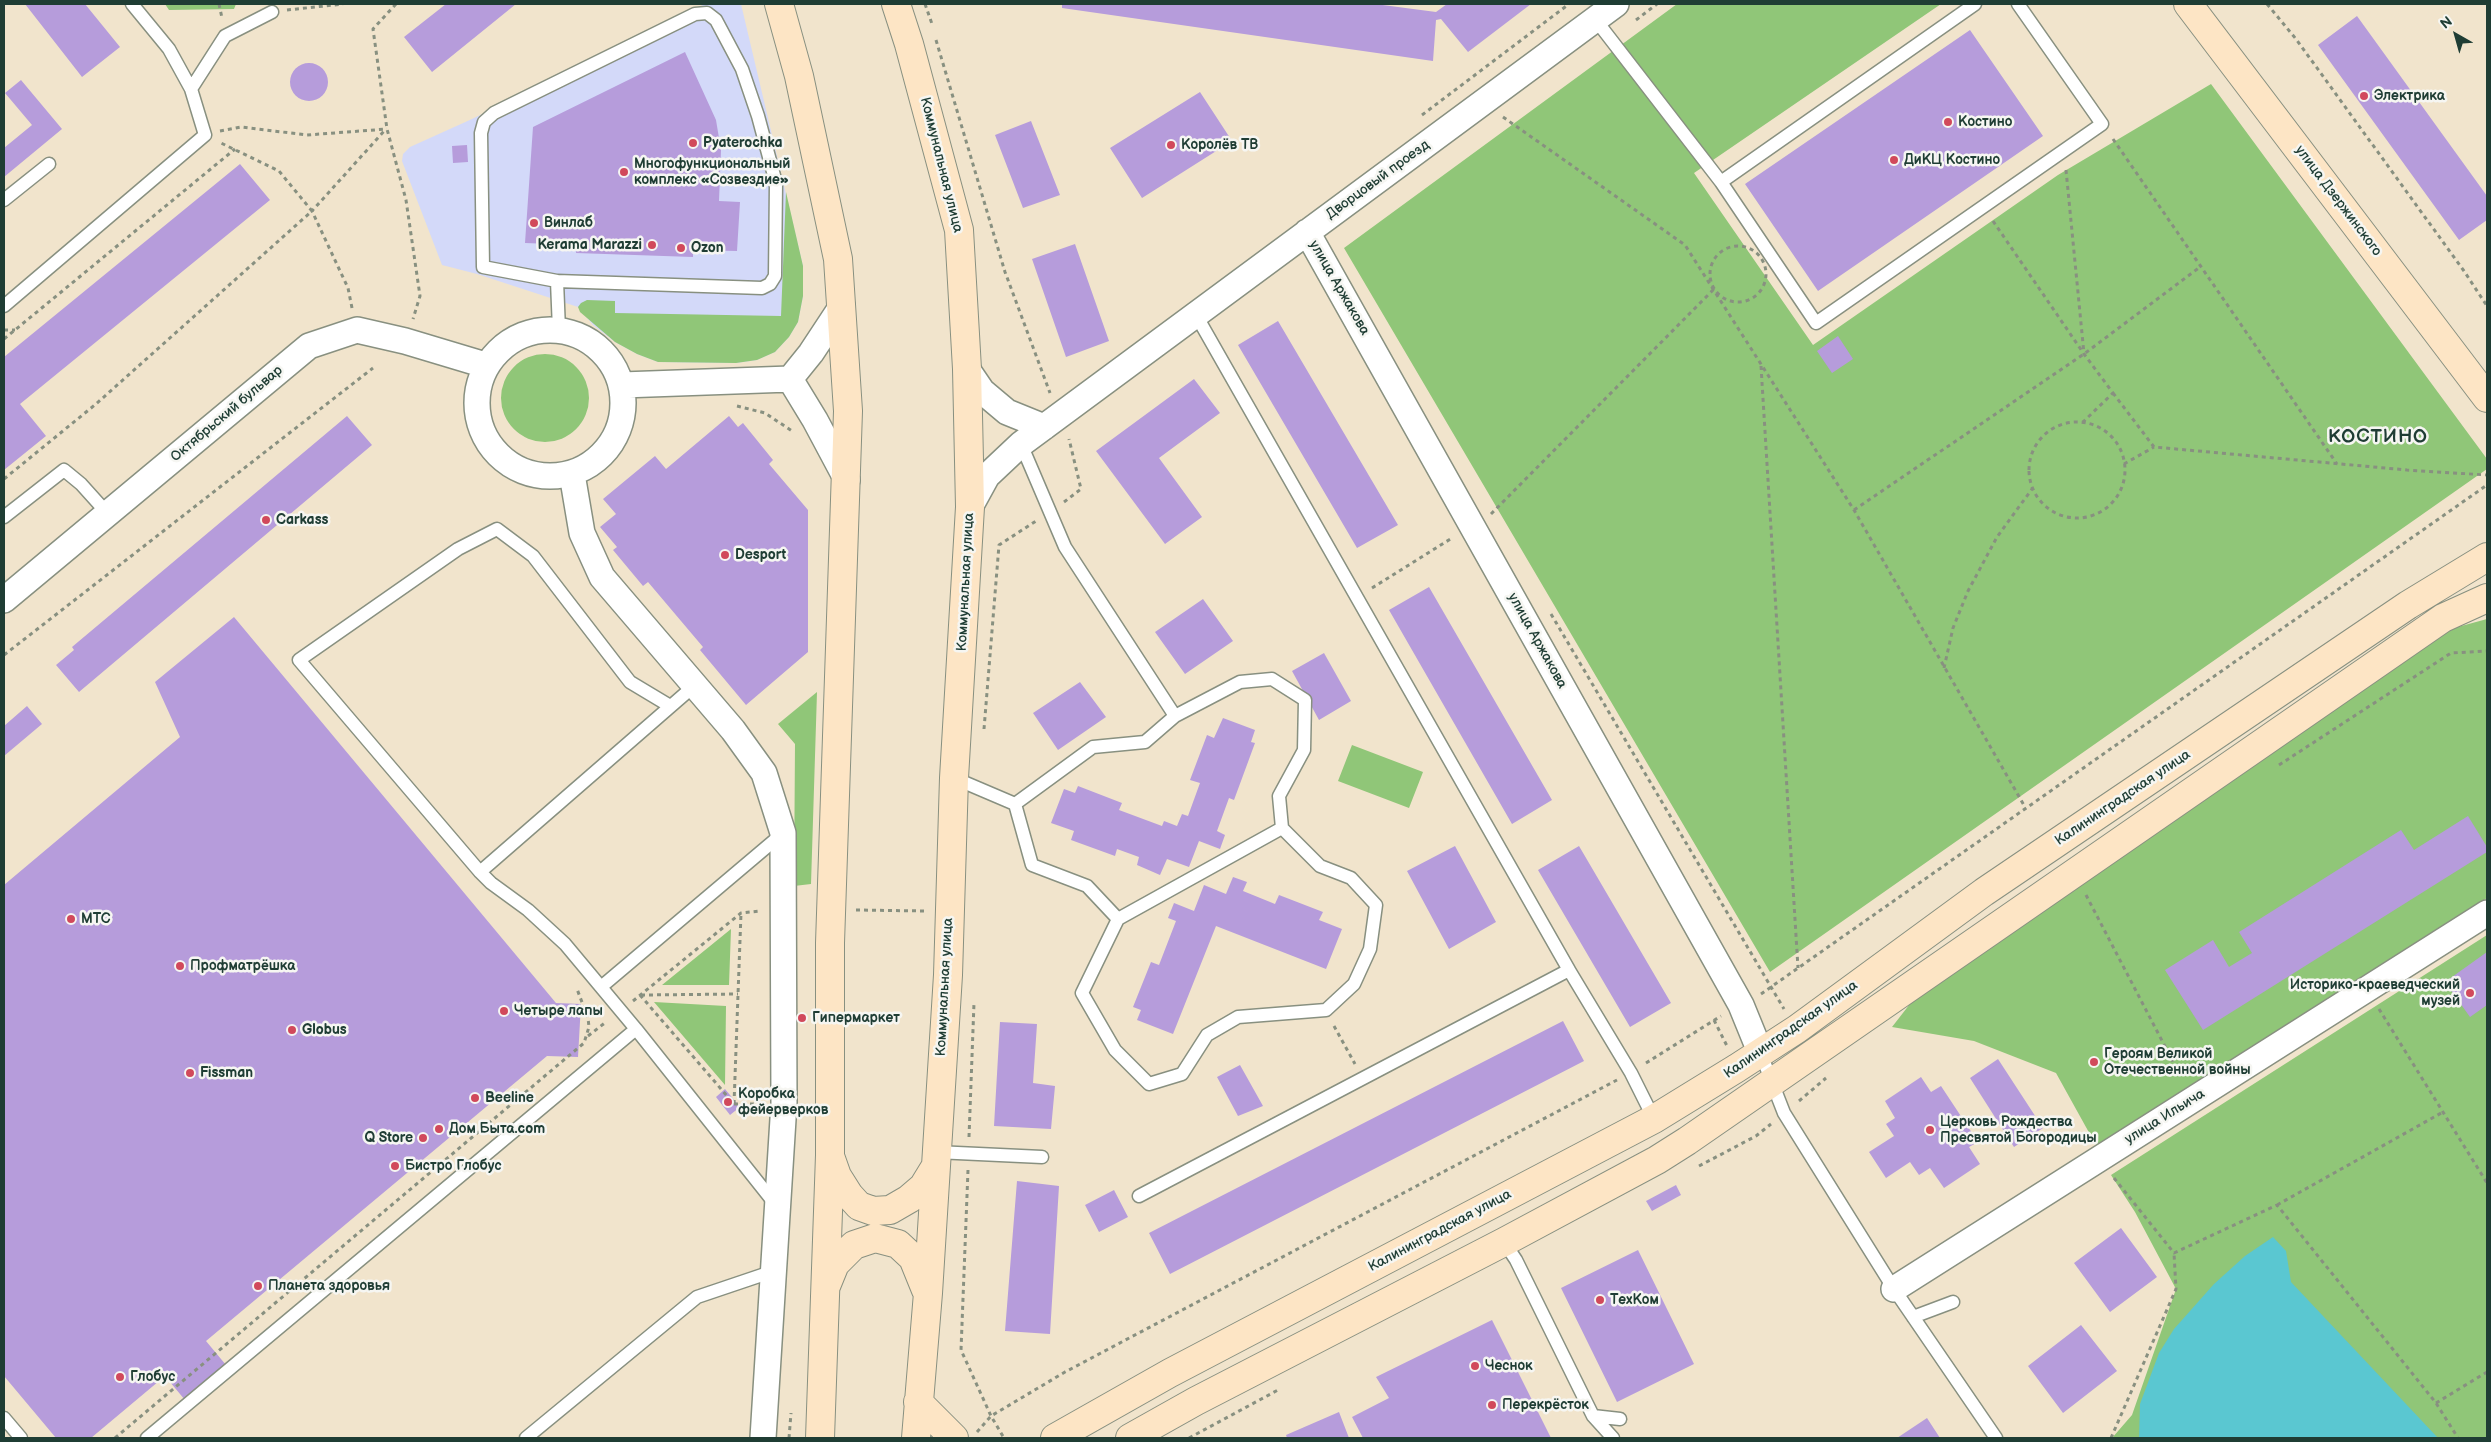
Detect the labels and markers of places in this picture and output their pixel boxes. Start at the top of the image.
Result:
place label: Электрика [2374,88,2445,104]
marker: Электрика [2358,90,2370,102]
place label: Костино [1958,114,2012,130]
marker: Костино [1942,116,1954,128]
place label: Pyaterochka [703,135,783,151]
marker: Pyaterochka [687,137,699,149]
place label: Королёв ТВ [1181,137,1258,153]
marker: Королёв ТВ [1165,139,1177,151]
place label: ДиКЦ Костино [1904,152,2000,168]
marker: ДиКЦ Костино [1888,154,1900,166]
place label: Многофункциональный комплекс «Созвездие» [634,156,790,188]
marker: Многофункциональный комплекс «Созвездие» [618,166,630,178]
place label: Винлаб [544,215,593,231]
marker: Винлаб [528,217,540,229]
place label: Kerama Marazzi [537,237,642,253]
marker: Kerama Marazzi [646,239,658,251]
place label: Ozon [691,240,724,256]
marker: Ozon [675,242,687,254]
place label: Carkass [276,512,328,528]
marker: Carkass [260,514,272,526]
place label: Desport [735,547,786,563]
marker: Desport [719,549,731,561]
place label: МТС [81,911,110,927]
marker: МТС [65,913,77,925]
place label: Профматрёшка [190,958,295,974]
marker: Профматрёшка [174,960,186,972]
place label: Историко-краеведческий музей [2290,977,2460,1010]
marker: Историко-краеведческий музей [2464,987,2476,999]
place label: Четыре лапы [514,1003,603,1019]
marker: Четыре лапы [498,1005,510,1017]
place label: Гипермаркет [812,1010,900,1026]
marker: Гипермаркет [796,1012,808,1024]
place label: Globus [302,1022,347,1038]
marker: Globus [286,1024,298,1036]
place label: Героям Великой Отечественной войны [2104,1046,2251,1078]
marker: Героям Великой Отечественной войны [2088,1056,2100,1068]
place label: Fissman [200,1065,253,1081]
marker: Fissman [184,1067,196,1079]
place label: Коробка фейерверков [738,1086,828,1118]
place label: Beeline [485,1090,534,1106]
marker: Beeline [469,1092,481,1104]
marker: Коробка фейерверков [722,1096,734,1108]
place label: Церковь Рождества Пресвятой Богородицы [1940,1114,2097,1146]
place label: Дом Быта.com [449,1121,545,1137]
marker: Дом Быта.com [433,1123,445,1135]
marker: Церковь Рождества Пресвятой Богородицы [1924,1124,1936,1136]
place label: Q Store [364,1130,413,1146]
marker: Q Store [417,1132,429,1144]
place label: Бистро Глобус [405,1158,502,1174]
marker: Бистро Глобус [389,1160,401,1172]
place label: Планета здоровья [268,1278,390,1294]
marker: Планета здоровья [252,1280,264,1292]
place label: ТехКом [1610,1292,1659,1308]
marker: ТехКом [1594,1294,1606,1306]
place label: Чеснок [1485,1358,1533,1374]
marker: Чеснок [1469,1360,1481,1372]
place label: Глобус [130,1369,175,1385]
marker: Глобус [114,1371,126,1383]
place label: Перекрёсток [1502,1397,1589,1413]
marker: Перекрёсток [1486,1399,1498,1411]

